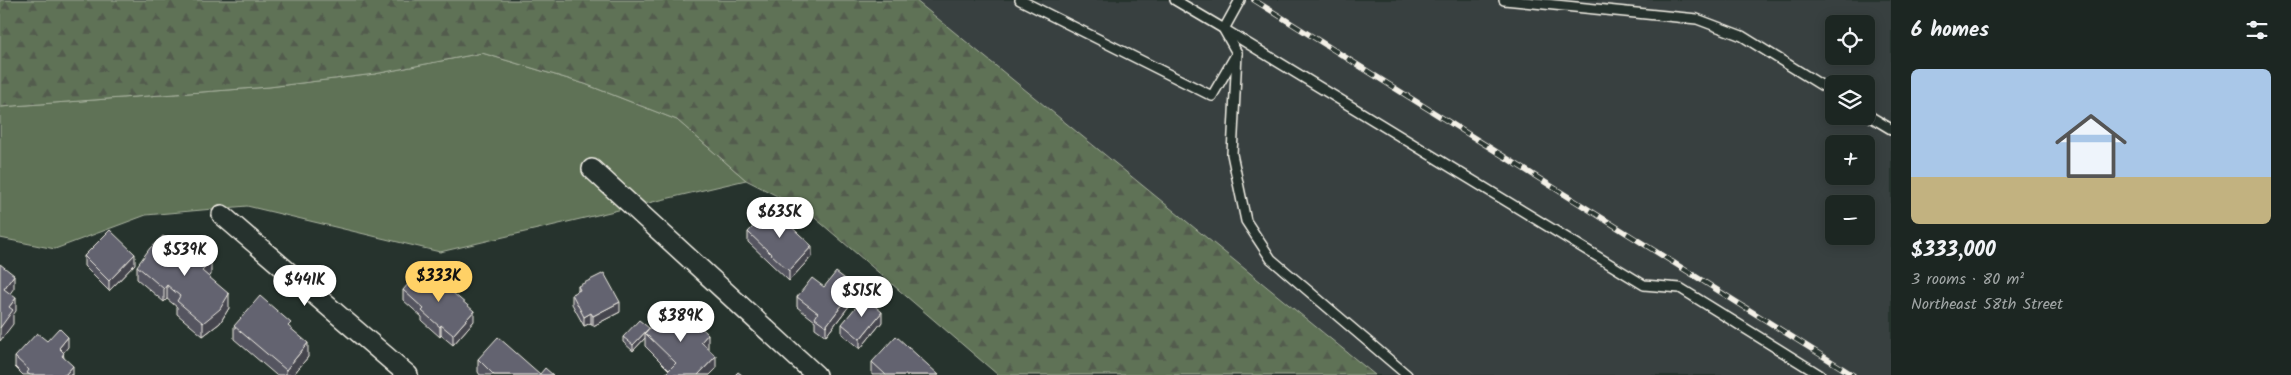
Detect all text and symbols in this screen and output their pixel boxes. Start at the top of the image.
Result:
text: 6 homes [1911,14,1989,47]
map controls [1825,15,1875,245]
button: locate [1825,15,1875,65]
icon: filters [2243,16,2271,44]
button: layers [1825,75,1875,125]
icon: home [2046,101,2136,191]
button: + [1825,135,1875,185]
button: − [1825,195,1875,245]
pin: $635K [745,196,815,239]
text: $635K [758,200,802,225]
pin: $539K [150,234,220,277]
text: $333,000 [1911,234,1996,267]
text: $539K [163,238,207,263]
pin: $333K [404,260,474,303]
pin: $441K [270,264,340,307]
text: $333K [416,264,462,289]
text: 3 rooms · 80 m² [1911,267,2024,292]
text: $441K [284,268,326,293]
pin: $515K [827,276,897,318]
text: $515K [842,279,882,304]
text: Northeast 58th Street [1911,292,2063,317]
pin: $389K [646,300,716,343]
text: $389K [658,304,704,329]

